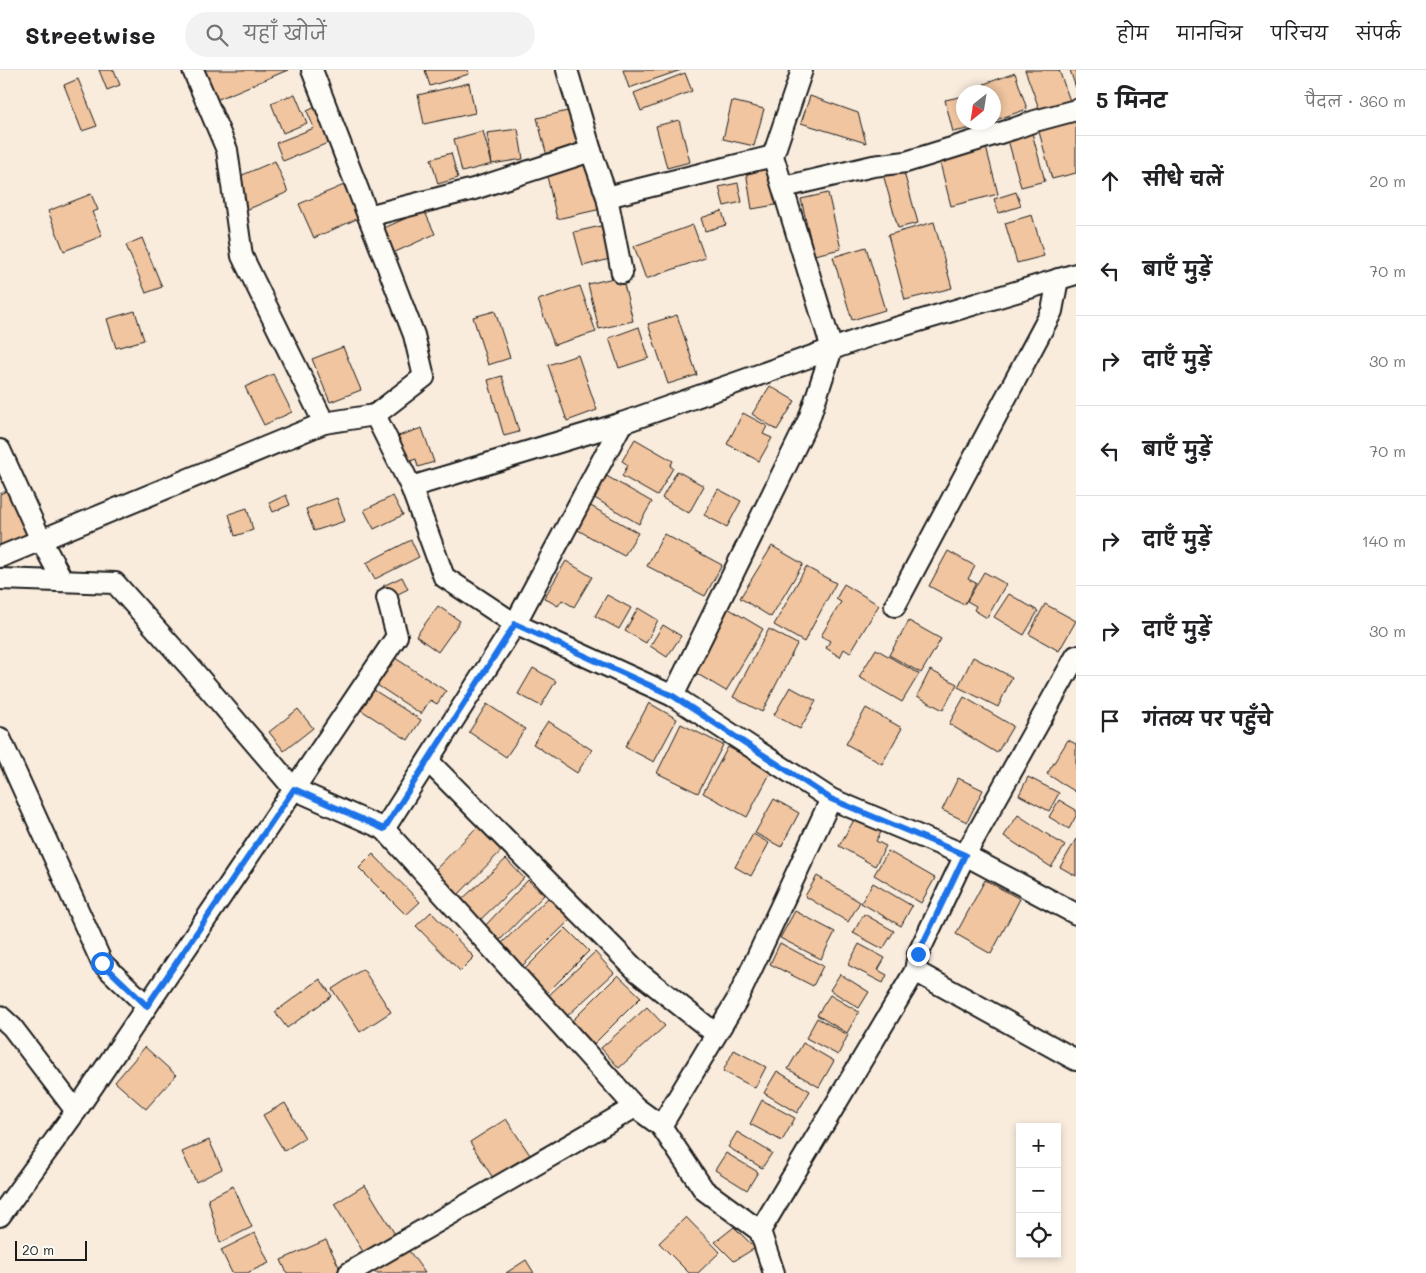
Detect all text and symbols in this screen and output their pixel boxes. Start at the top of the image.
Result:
search box [185,12,535,57]
text: Streetwise [25,19,155,50]
text: यहाँ खोजें [243,20,326,45]
icon: search [203,21,231,49]
text: होम [1117,21,1149,45]
text: मानचित्र [1177,21,1243,45]
text: परिचय [1271,21,1328,45]
text: संपर्क [1356,21,1401,45]
north arrow [956,85,1001,130]
text: 5 मिनट [1096,86,1167,113]
text: पैदल · 360 m [1305,90,1406,111]
text: सीधे चलें [1143,166,1223,191]
icon: ahead [1096,167,1124,195]
text: 20 m [1369,170,1406,191]
text: बाएँ मुड़ें [1143,256,1212,281]
icon: left [1096,257,1124,285]
text: 70 m [1369,260,1406,281]
text: दाएँ मुड़ें [1143,346,1211,371]
icon: right [1096,347,1124,375]
text: 30 m [1369,350,1406,371]
text: बाएँ मुड़ें [1143,436,1212,461]
icon: left [1096,437,1124,465]
text: 70 m [1369,440,1406,461]
text: दाएँ मुड़ें [1143,526,1211,551]
icon: right [1096,527,1124,555]
text: 140 m [1362,530,1406,551]
text: दाएँ मुड़ें [1143,616,1211,641]
icon: right [1096,617,1124,645]
text: 30 m [1369,620,1406,641]
text: गंतव्य पर पहुँचे [1143,706,1272,731]
icon: arrive [1096,707,1124,735]
route end [907,943,930,966]
route start [91,952,114,975]
map controls [1016,1123,1061,1258]
button: + [1016,1123,1061,1168]
button: − [1016,1168,1061,1213]
button: locate [1016,1213,1061,1258]
scale bar [15,1238,88,1261]
text: 20 m [22,1240,54,1259]

